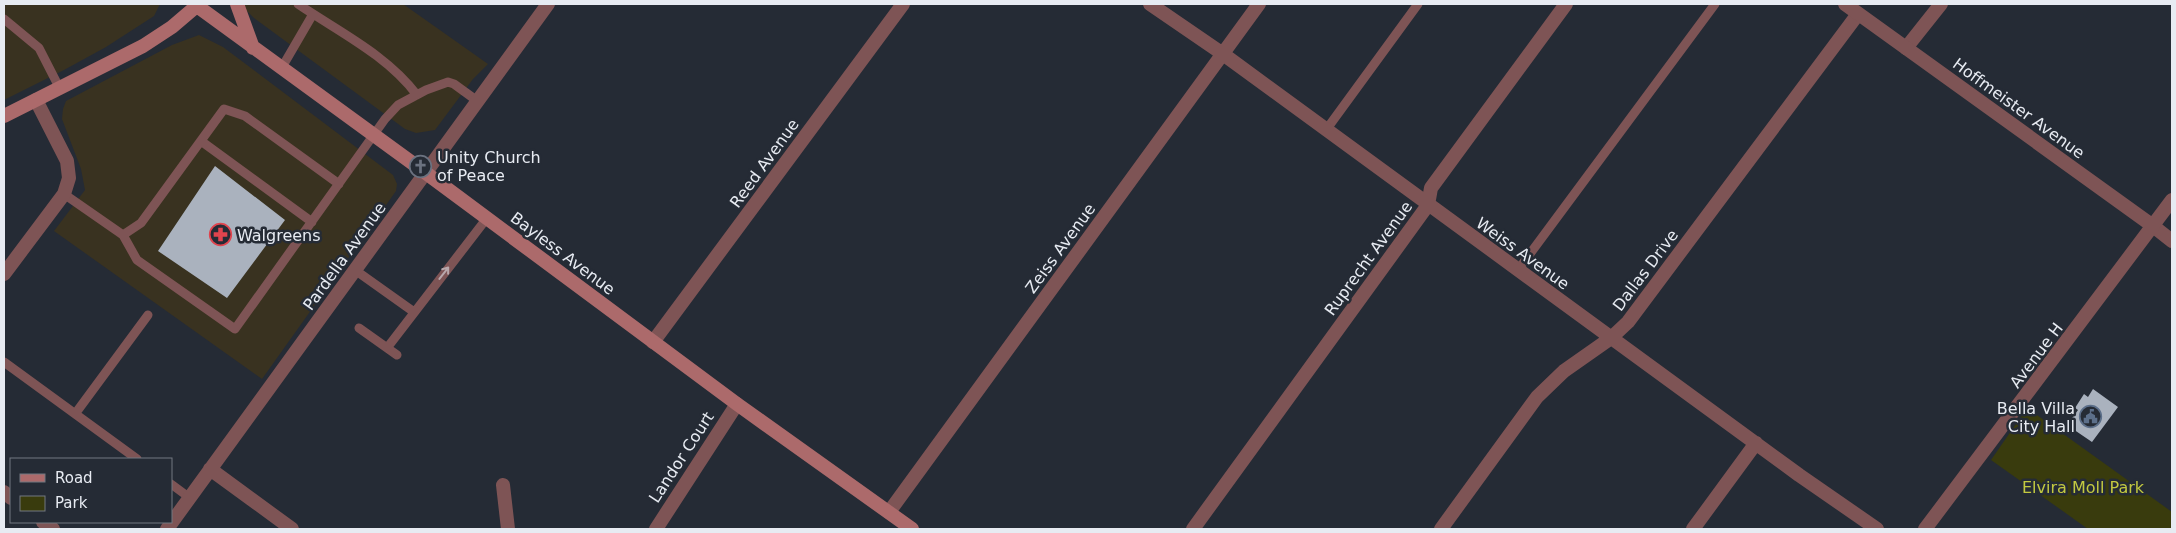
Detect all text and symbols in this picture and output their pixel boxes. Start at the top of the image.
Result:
street label: Hoffmeister Avenue [1949,54,2088,163]
street label: Reed Avenue [726,115,803,211]
place label: Unity Church of Peace [437,148,541,185]
church icon: Unity Church of Peace [409,154,433,178]
street label: Ruprecht Avenue [1321,197,1416,319]
street label: Pardella Avenue [299,199,390,314]
street label: Zeiss Avenue [1021,200,1099,297]
street label: Bayless Avenue [507,208,619,299]
street label: Weiss Avenue [1472,213,1573,294]
pharmacy icon: Walgreens [209,223,233,247]
place label: Walgreens [237,226,321,245]
street label: Dallas Drive [1609,226,1682,315]
one-way arrow [438,267,449,280]
street label: Avenue H [2006,319,2067,392]
place label: Bella Villa City Hall [1997,399,2075,436]
public building icon: Bella Villa City Hall [2079,405,2103,429]
street label: Landor Court [645,408,718,506]
legend [10,458,172,523]
text: Road [55,469,93,487]
park label: Elvira Moll Park [2022,478,2145,497]
text: Park [55,494,88,512]

